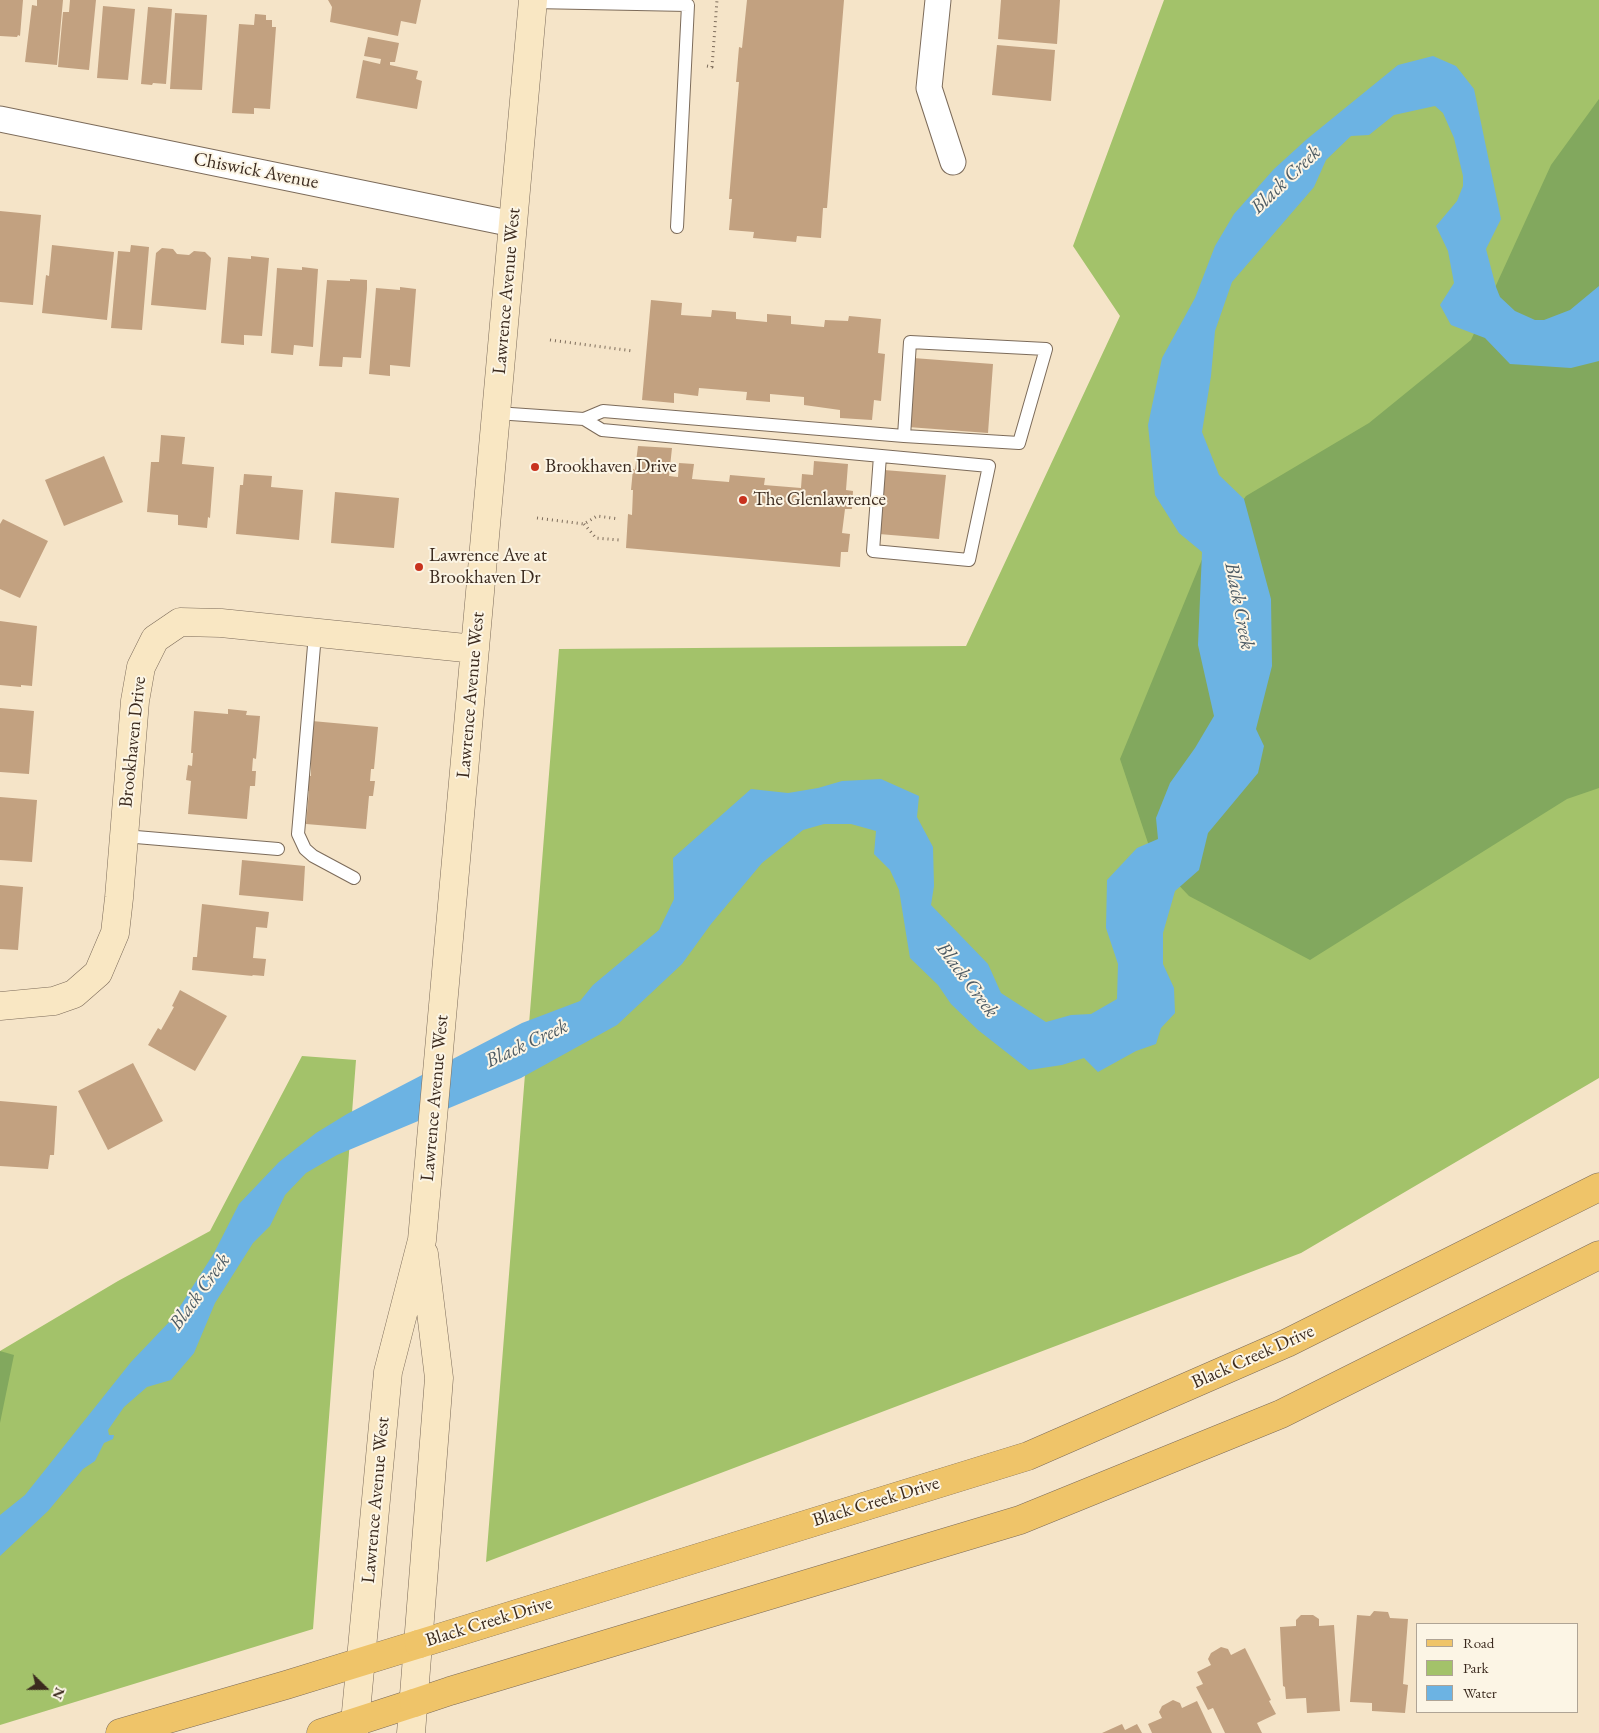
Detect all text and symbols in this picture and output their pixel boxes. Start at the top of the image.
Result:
water label: Black Creek [1246,141,1326,219]
street label: Chiswick Avenue [192,148,320,194]
street label: Lawrence Avenue West [488,207,526,375]
place label: Brookhaven Drive [545,456,677,478]
marker: Brookhaven Drive [529,461,541,473]
place label: The Glenlawrence [753,489,886,511]
marker: The Glenlawrence [737,494,749,506]
place label: Lawrence Ave at Brookhaven Dr [429,545,547,589]
water label: Black Creek [1219,560,1259,652]
marker: Lawrence Ave at Brookhaven Dr [413,561,425,573]
street label: Lawrence Avenue West [452,611,490,779]
street label: Brookhaven Drive [115,675,151,809]
water label: Black Creek [931,937,1003,1023]
street label: Lawrence Avenue West [416,1014,454,1182]
water label: Black Creek [482,1014,572,1074]
water label: Black Creek [164,1249,236,1335]
street label: Black Creek Drive [1188,1320,1318,1394]
street label: Lawrence Avenue West [357,1416,395,1584]
street label: Black Creek Drive [810,1472,942,1532]
street label: Black Creek Drive [423,1592,555,1652]
legend [1416,1623,1579,1713]
text: Road [1463,1633,1494,1652]
text: Park [1463,1658,1489,1677]
north arrow [20,1663,70,1713]
text: Water [1463,1683,1497,1702]
text: N [48,1685,69,1702]

